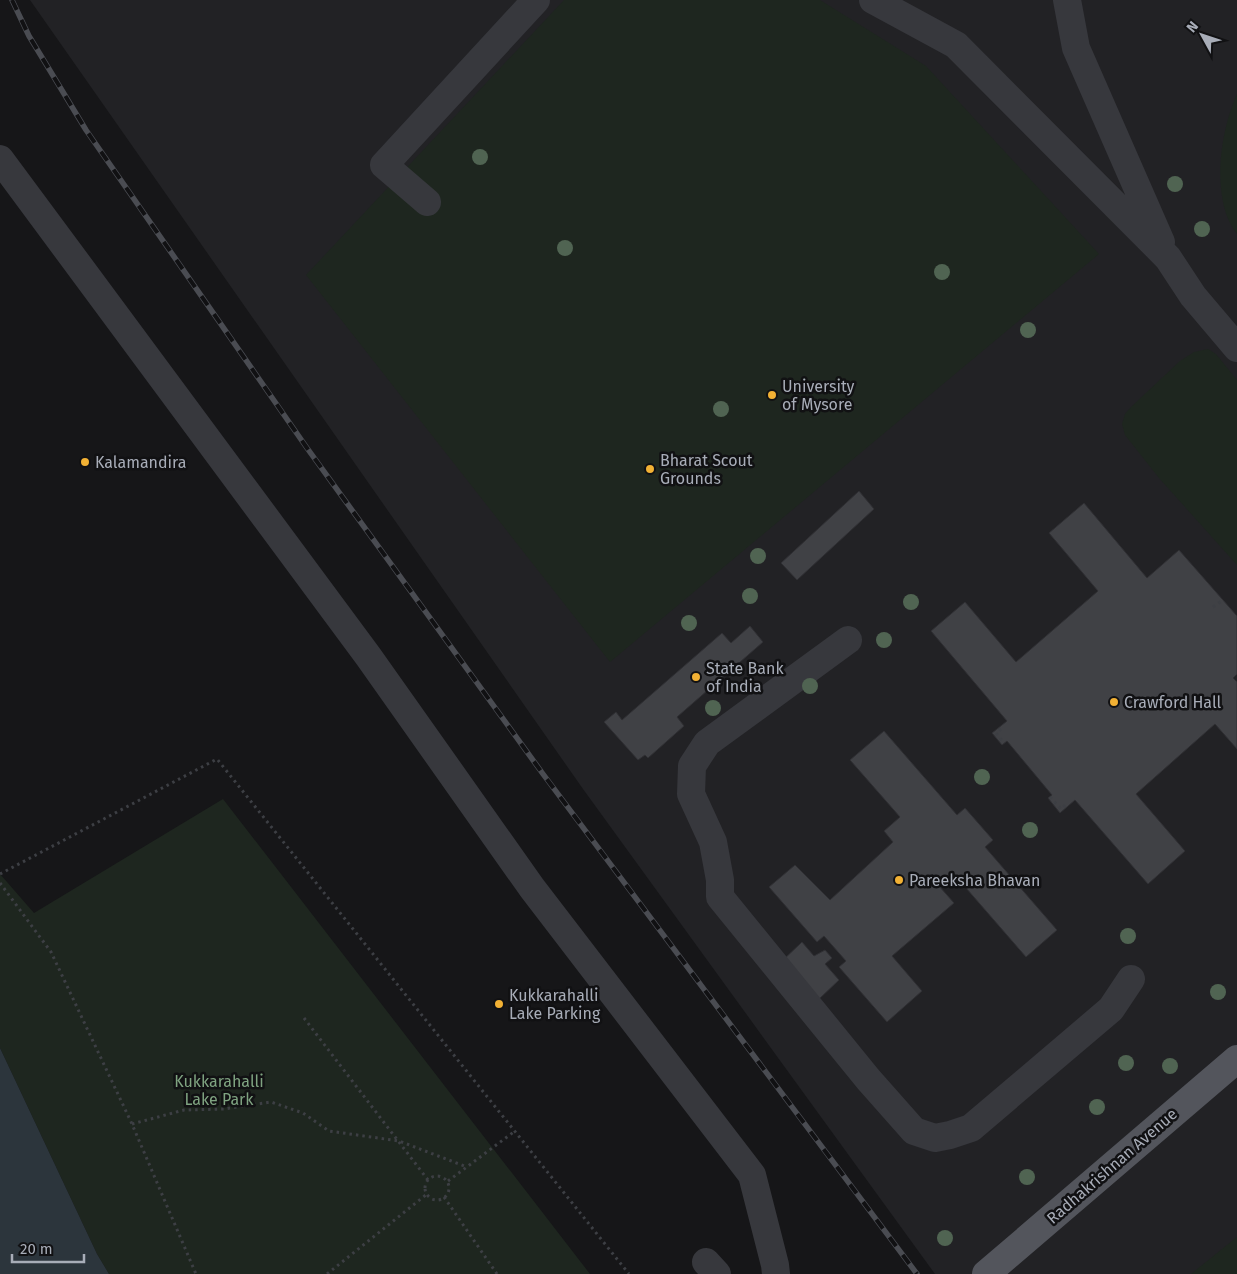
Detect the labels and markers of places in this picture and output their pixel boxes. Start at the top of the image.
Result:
place label: University of Mysore [782,377,855,414]
marker: University of Mysore [766,389,778,401]
place label: Bharat Scout Grounds [660,451,753,488]
place label: Kalamandira [95,453,186,472]
marker: Kalamandira [79,456,91,468]
marker: Bharat Scout Grounds [644,463,656,475]
place label: State Bank of India [706,659,784,696]
marker: State Bank of India [690,671,702,683]
place label: Crawford Hall [1124,693,1222,712]
marker: Crawford Hall [1108,696,1120,708]
place label: Pareeksha Bhavan [909,871,1040,890]
marker: Pareeksha Bhavan [893,874,905,886]
place label: Kukkarahalli Lake Parking [509,986,601,1023]
marker: Kukkarahalli Lake Parking [493,998,505,1010]

